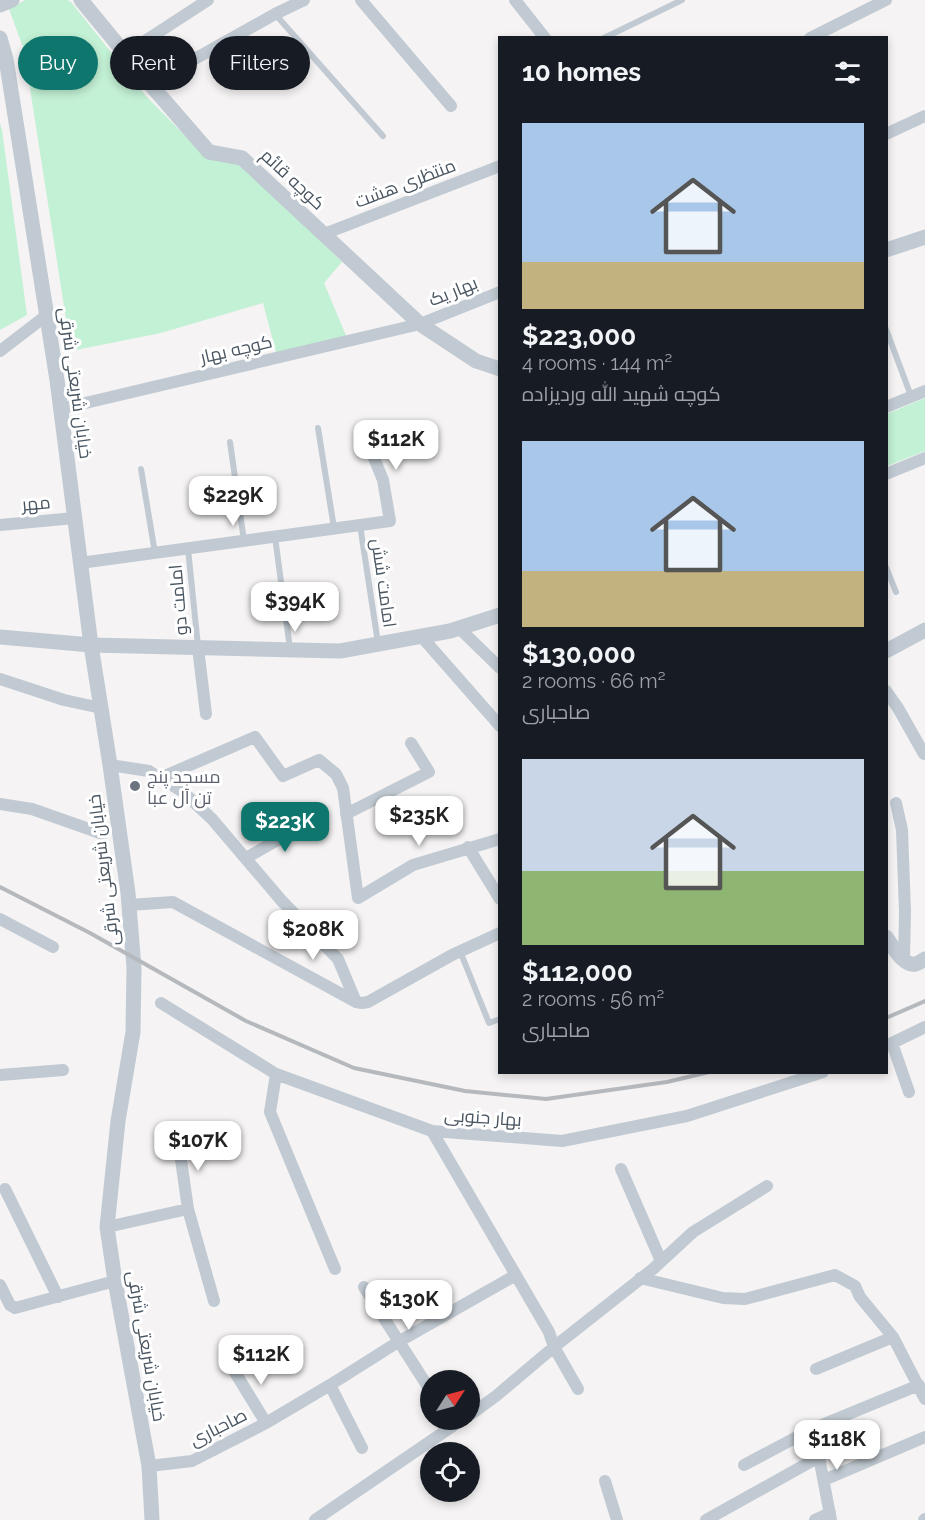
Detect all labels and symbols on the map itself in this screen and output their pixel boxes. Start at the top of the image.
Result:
street label: کوچه قائم [255,144,329,215]
street label: منتظری هشت [352,154,459,213]
street label: بهار یک [425,272,481,311]
street label: خیابان شریعتی شرقی [54,306,97,460]
street label: کوچه بهار [197,331,275,370]
pin: $112K [354,420,438,471]
pin: $229K [191,476,275,527]
street label: مهر [20,491,51,516]
street label: امامت شش [366,537,401,629]
street label: امامت دو [164,564,193,636]
pin: $394K [253,582,337,633]
place label: مسجد پنج تن آل عبا [147,766,221,809]
marker: مسجد پنج تن آل عبا [128,779,142,793]
street label: خیابان شریعتی شرقی [83,793,124,947]
pin: $235K [377,796,461,847]
pin: $223K [243,802,327,853]
pin: $208K [271,910,355,961]
street label: بهار جنوبی [443,1104,523,1131]
pin: $107K [156,1121,240,1172]
street label: خیابان شریعتی شرقی [122,1269,171,1423]
pin: $130K [367,1280,451,1331]
pin: $112K [219,1335,303,1386]
north arrow [420,1370,480,1430]
street label: صاحباری [186,1404,251,1451]
pin: $118K [795,1420,879,1471]

